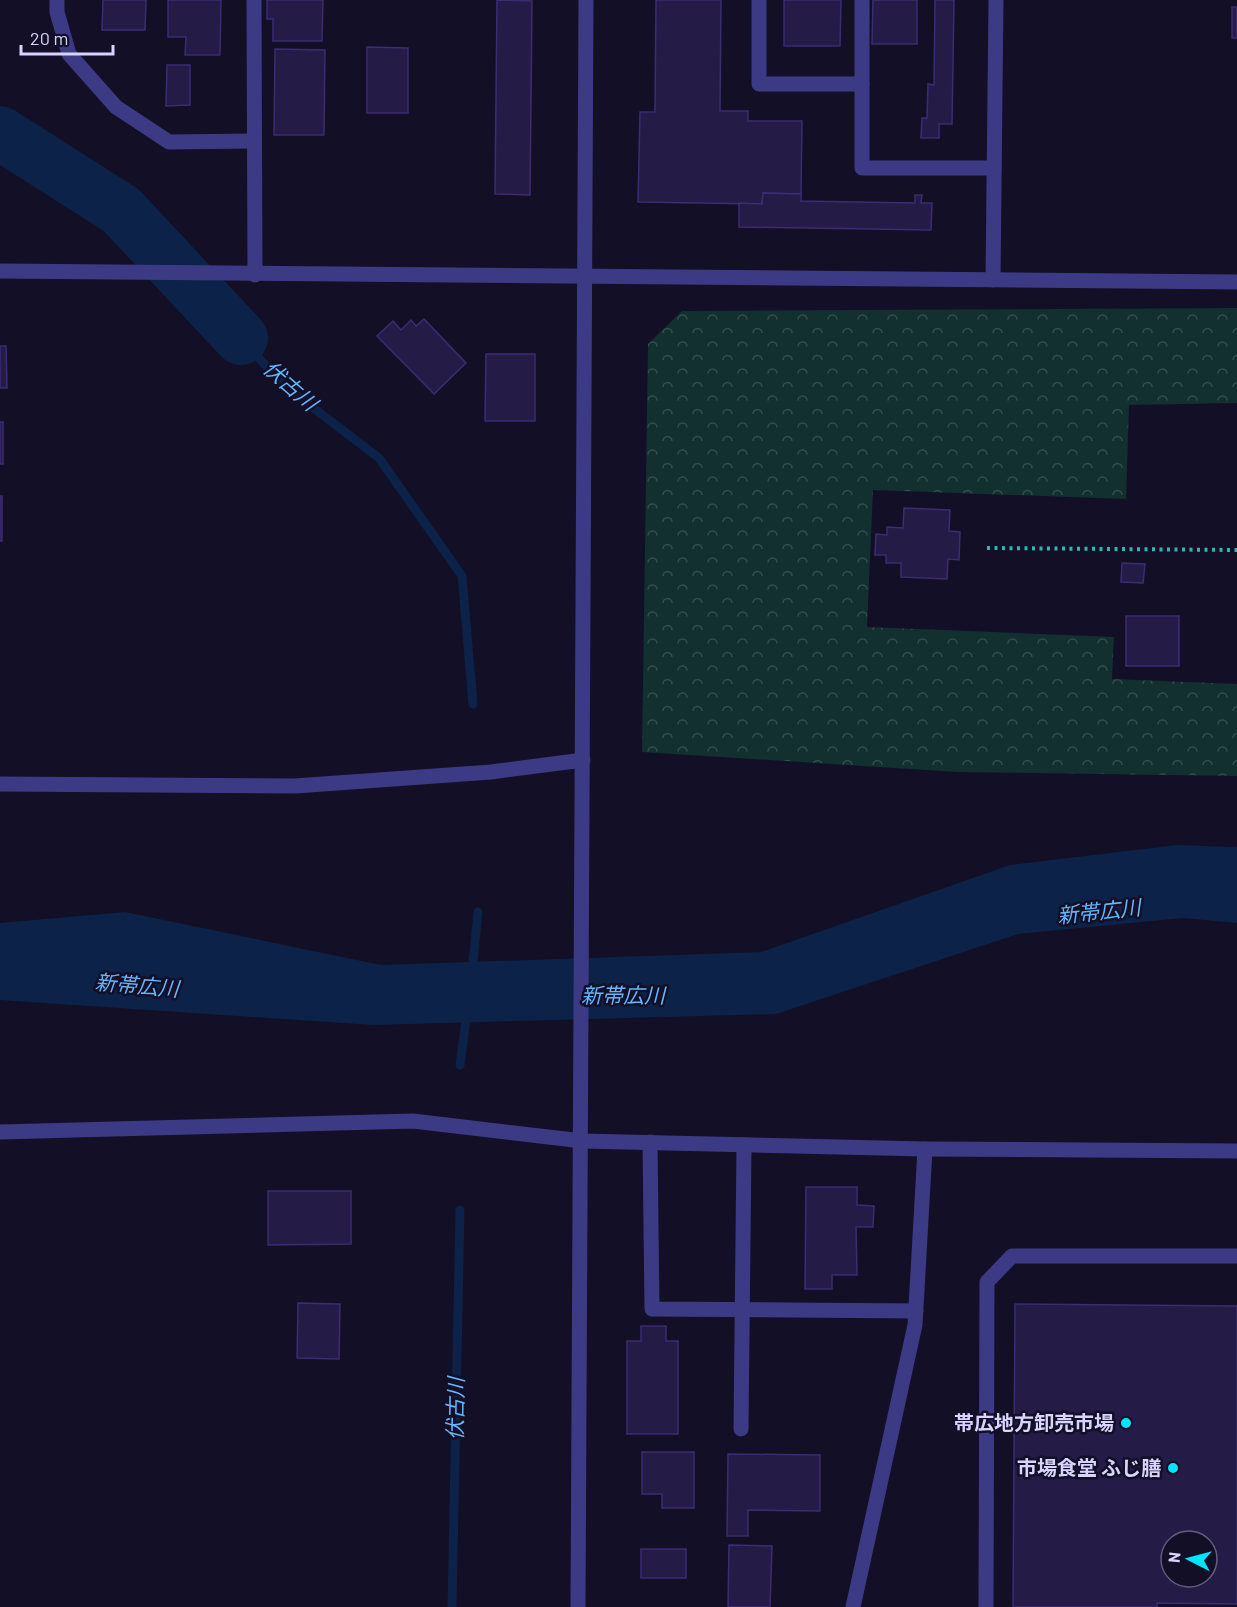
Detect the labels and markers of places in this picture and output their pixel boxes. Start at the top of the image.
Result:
place label: 帯広地方卸売市場 [954,1410,1114,1434]
marker: 帯広地方卸売市場 [1119,1416,1133,1430]
place label: 市場食堂 ふじ膳 [1017,1455,1161,1479]
marker: 市場食堂 ふじ膳 [1166,1461,1180,1475]

